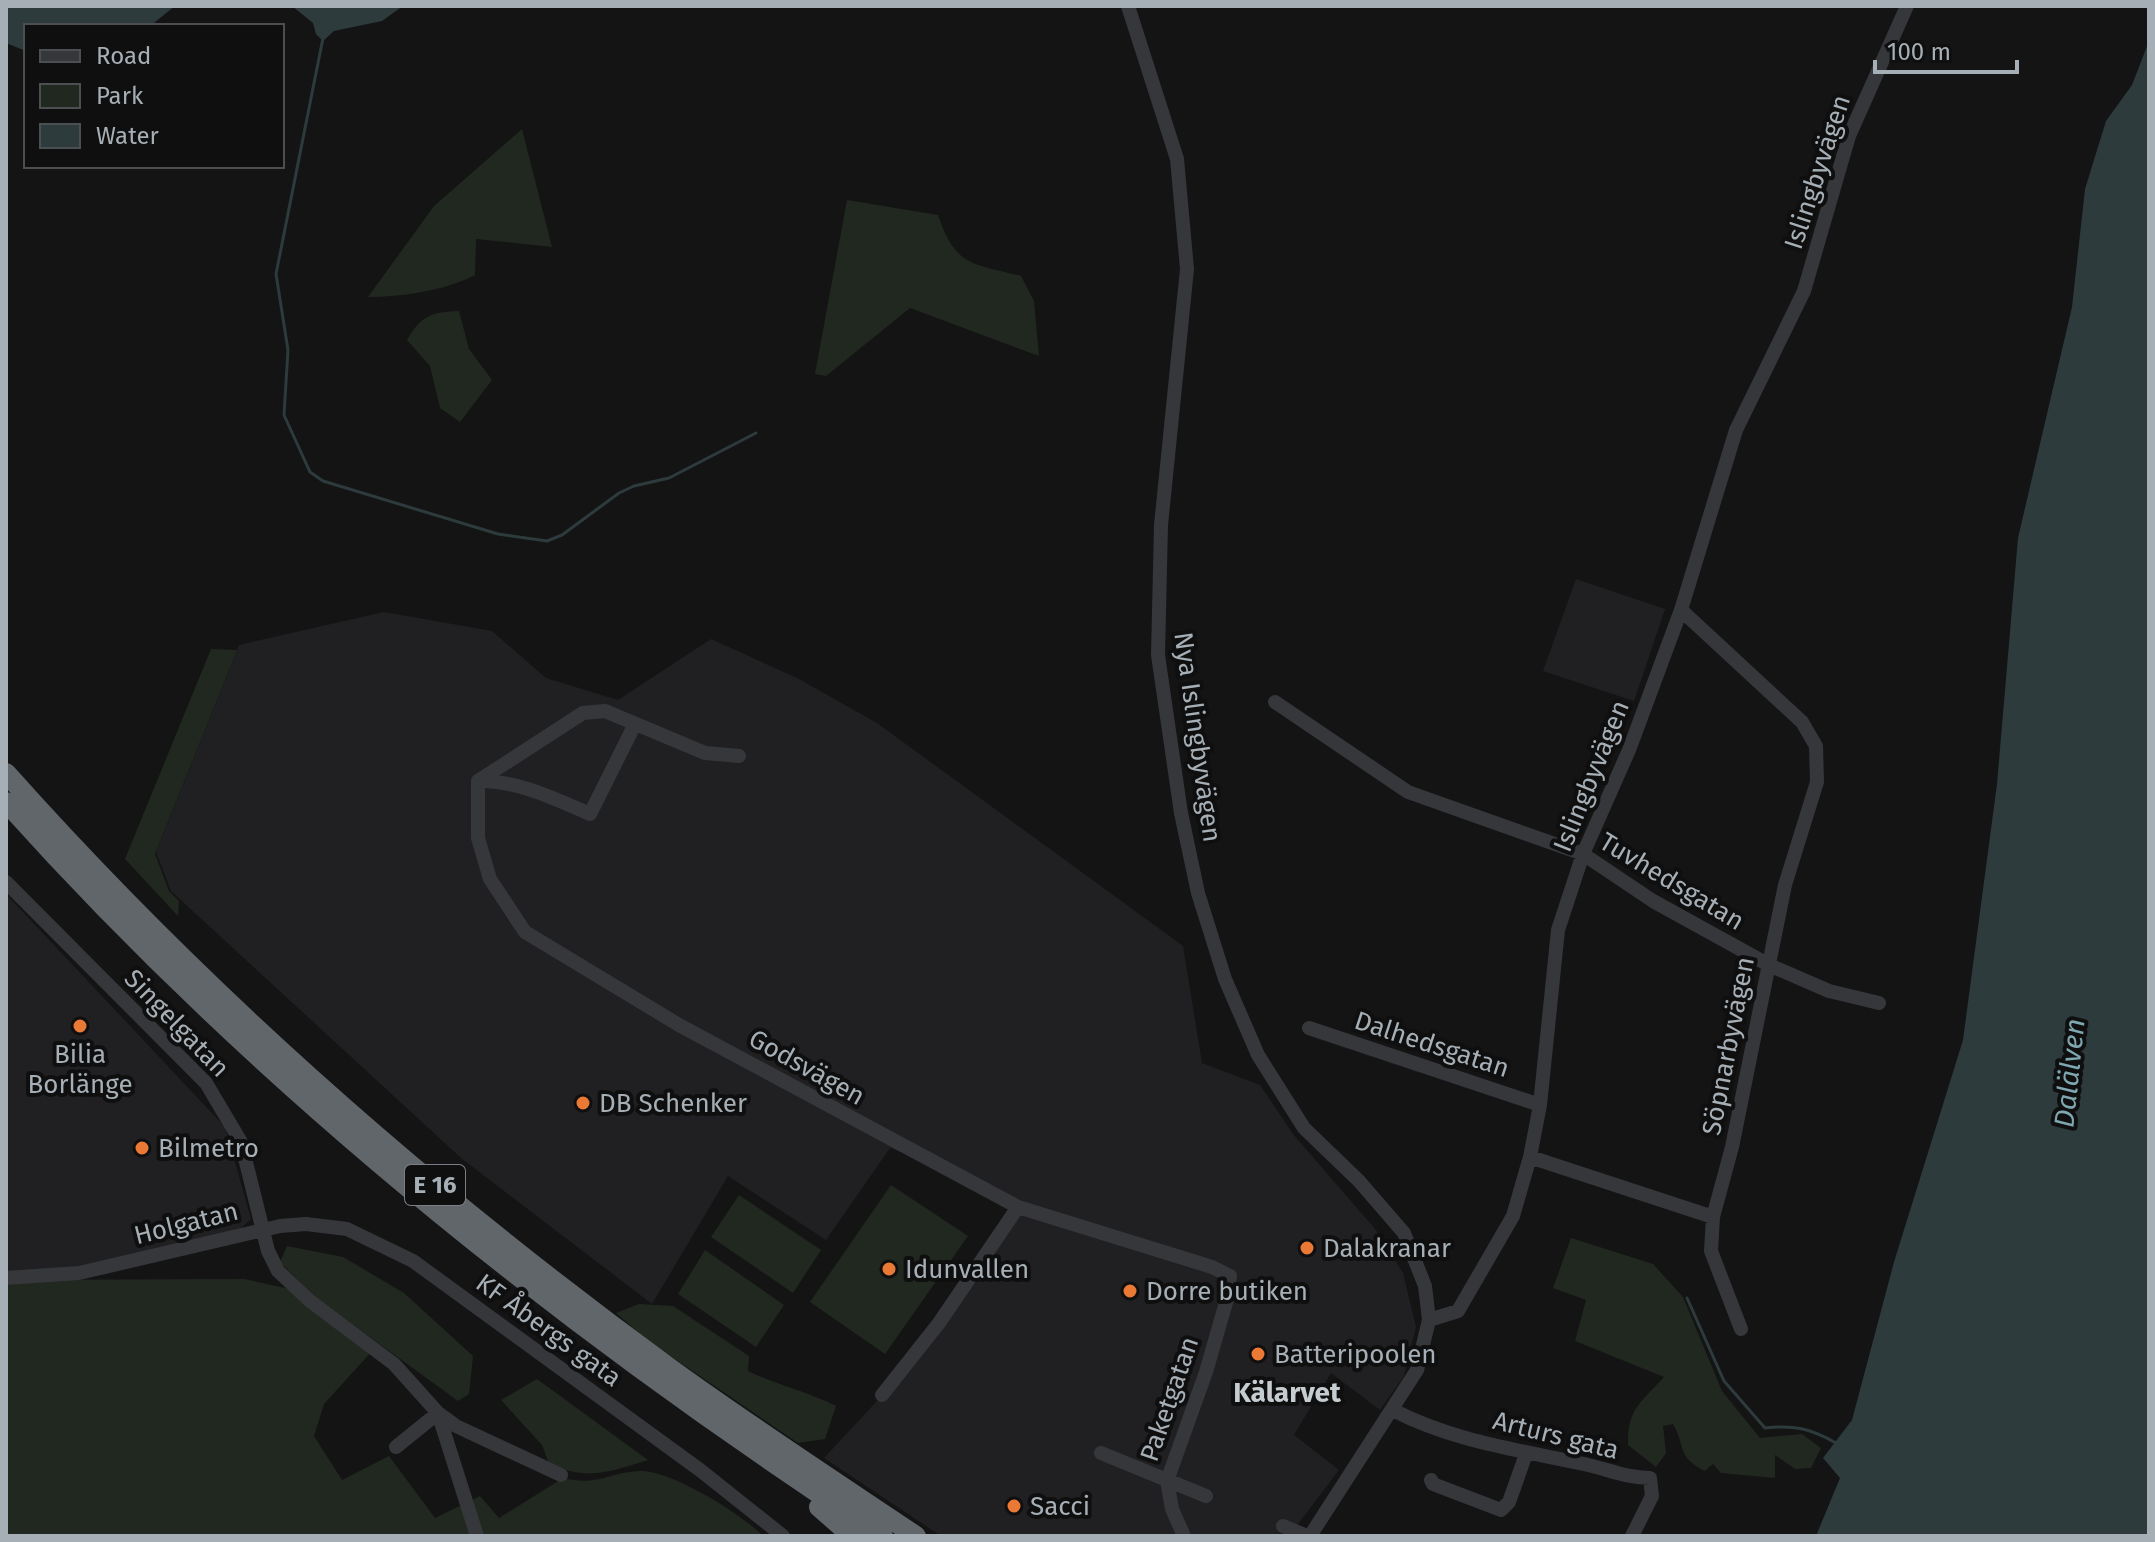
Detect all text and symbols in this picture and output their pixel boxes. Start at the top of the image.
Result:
legend [24,24,284,168]
scale bar [1875,24,2017,74]
text: 100 m [1887,38,1951,66]
text: Road [96,42,151,70]
text: Park [96,82,144,110]
street label: Islingbyvägen [1778,91,1857,253]
text: Water [96,122,160,150]
street label: Nya Islingbyvägen [1167,630,1228,844]
street label: Islingbyvägen [1547,696,1636,856]
street label: Tuvhedsgatan [1594,826,1750,937]
street label: Söpnarbyvägen [1696,954,1761,1138]
street label: Singelgatan [118,963,236,1084]
street label: Dalhedsgatan [1351,1005,1513,1084]
marker: Bilia Borlänge [71,1017,89,1035]
water label: Dalälven [2047,1017,2092,1129]
street label: Godsvägen [743,1023,870,1112]
place label: Bilia Borlänge [27,1039,133,1100]
place label: DB Schenker [599,1088,747,1119]
marker: DB Schenker [574,1094,592,1112]
place label: Bilmetro [158,1133,259,1164]
marker: Bilmetro [133,1139,151,1157]
road number: E 16 [405,1165,465,1205]
street label: Holgatan [131,1196,241,1251]
place label: Dalakranar [1323,1233,1451,1264]
marker: Dalakranar [1298,1239,1316,1257]
place label: Idunvallen [905,1254,1029,1285]
marker: Idunvallen [880,1260,898,1278]
street label: KF Åbergs gata [470,1266,629,1394]
place label: Dorre butiken [1146,1276,1308,1307]
marker: Dorre butiken [1121,1282,1139,1300]
street label: Paketgatan [1134,1333,1205,1466]
place label: Batteripoolen [1274,1339,1437,1370]
marker: Batteripoolen [1249,1345,1267,1363]
district label: Kälarvet [1233,1376,1342,1409]
street label: Arturs gata [1490,1405,1622,1466]
place label: Sacci [1030,1491,1090,1522]
marker: Sacci [1005,1497,1023,1515]

